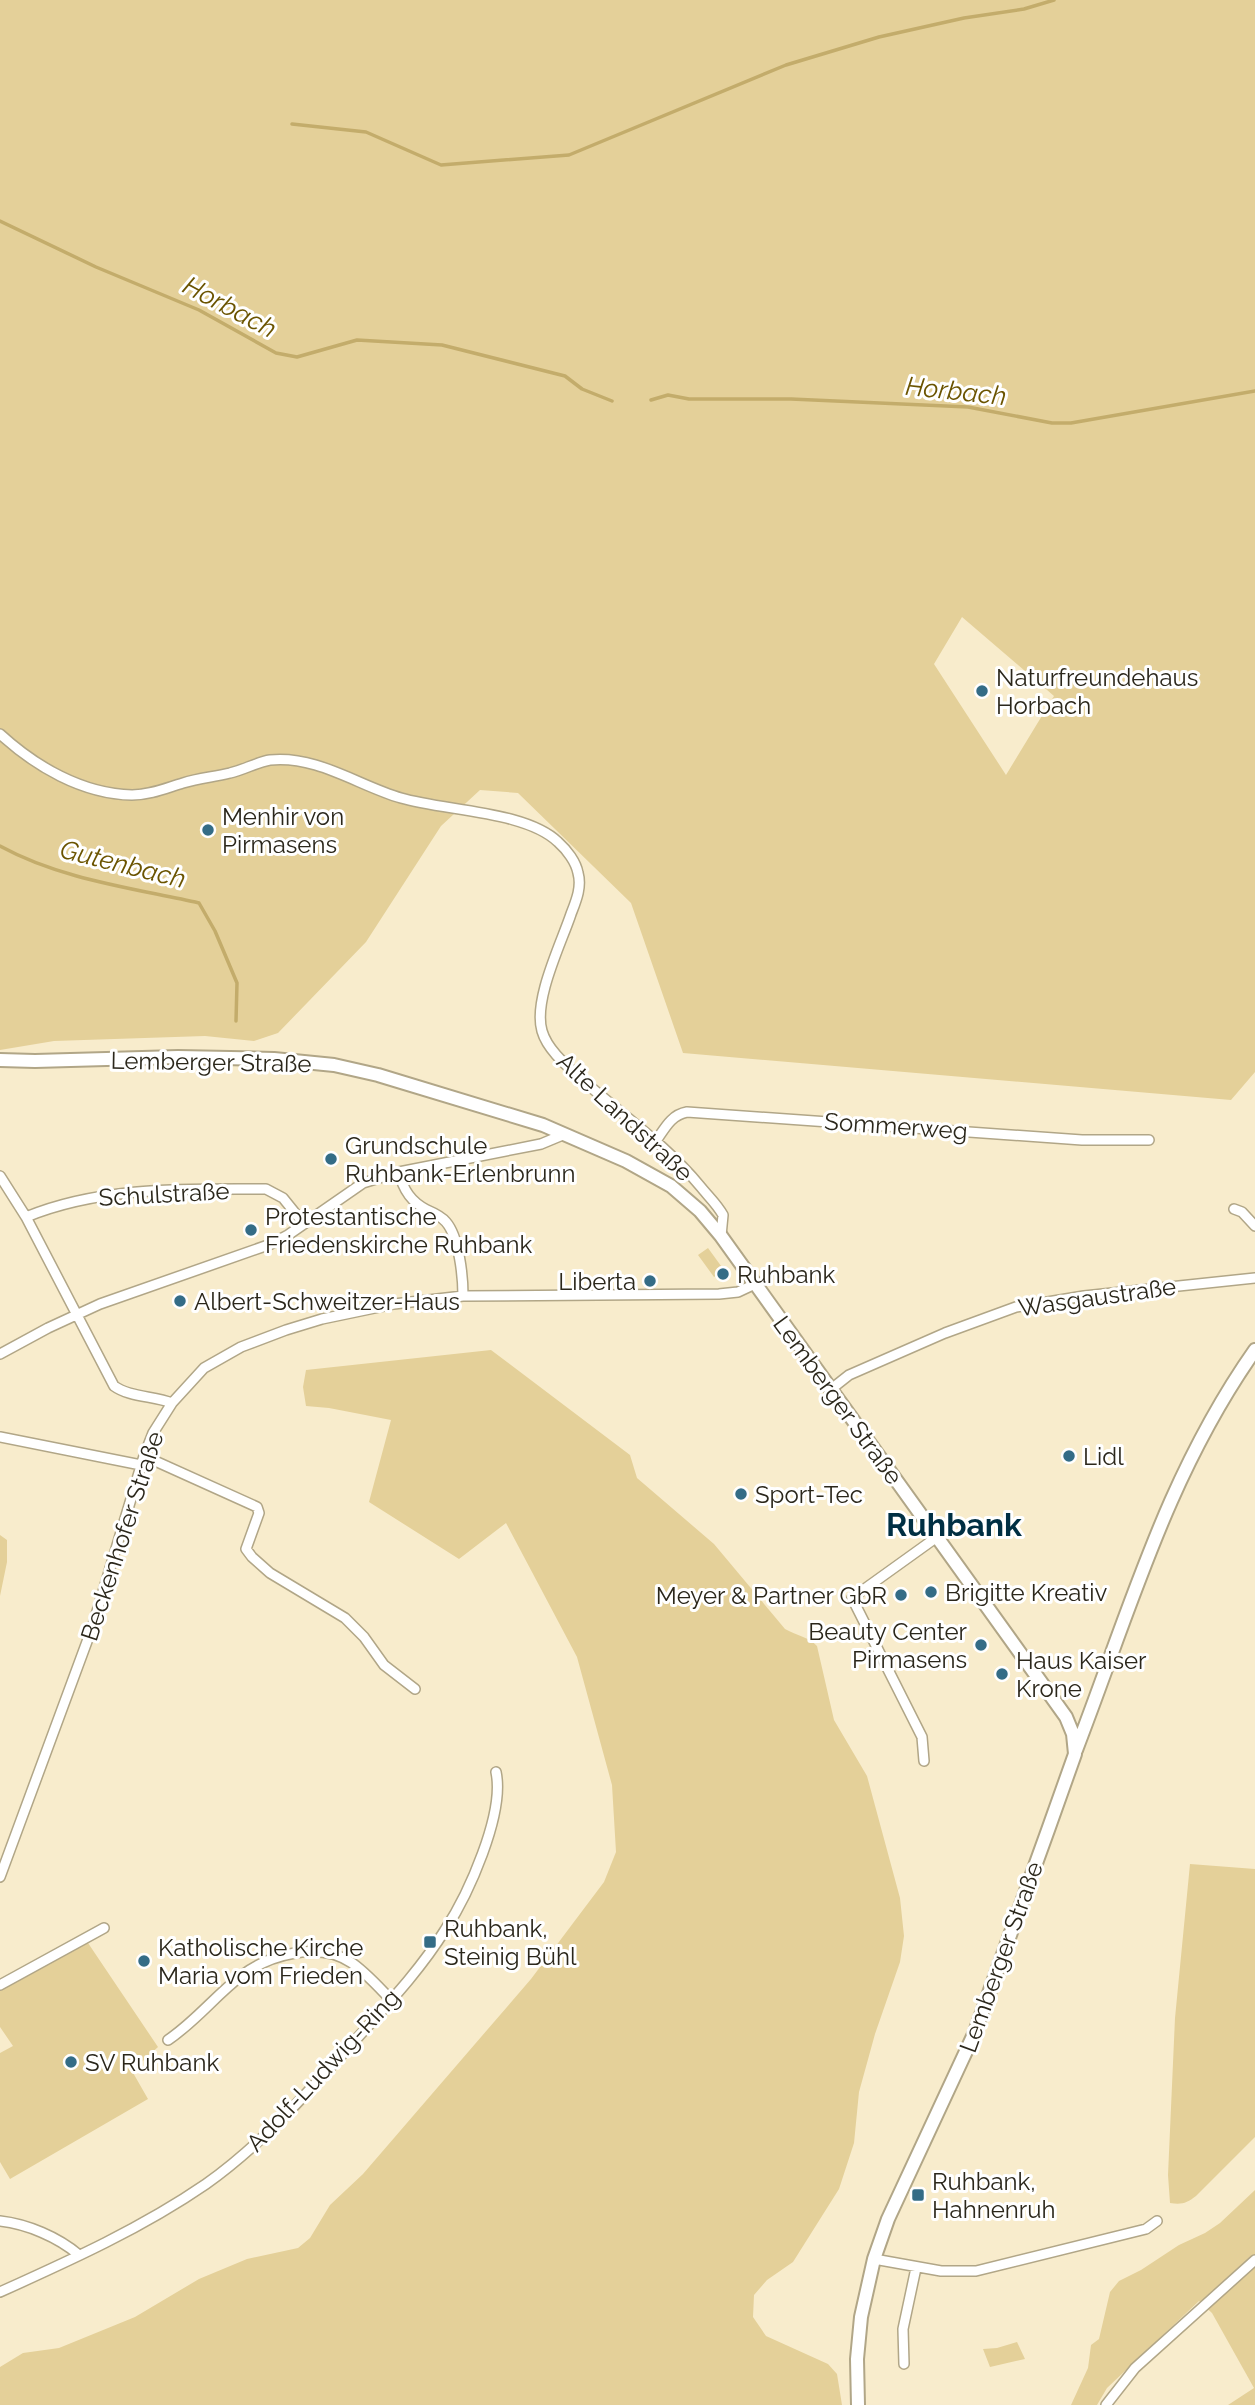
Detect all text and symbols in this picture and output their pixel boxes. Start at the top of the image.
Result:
water label: Horbach [178,270,282,344]
water label: Horbach [904,371,1008,411]
place label: Naturfreundehaus Horbach [996,663,1198,720]
marker: Naturfreundehaus Horbach [974,683,990,699]
place label: Menhir von Pirmasens [222,802,344,859]
marker: Menhir von Pirmasens [200,822,216,838]
water label: Gutenbach [57,834,189,894]
street label: Lemberger Straße [110,1046,312,1078]
street label: Alte Landstraße [551,1047,699,1187]
street label: Sommerweg [823,1107,969,1145]
place label: Grundschule Ruhbank-Erlenbrunn [345,1131,575,1188]
marker: Grundschule Ruhbank-Erlenbrunn [323,1151,339,1167]
street label: Schulstraße [98,1176,230,1212]
place label: Protestantische Friedenskirche Ruhbank [265,1202,533,1259]
marker: Protestantische Friedenskirche Ruhbank [243,1222,259,1238]
place label: Ruhbank [737,1260,836,1289]
marker: Ruhbank [715,1266,731,1282]
place label: Liberta [558,1267,636,1296]
street label: Wasgaustraße [1016,1272,1178,1322]
marker: Liberta [642,1273,658,1289]
place label: Albert-Schweitzer-Haus [194,1287,460,1316]
marker: Albert-Schweitzer-Haus [172,1293,188,1309]
street label: Lemberger Straße [767,1310,909,1490]
street label: Beckenhofer Straße [74,1428,170,1644]
place label: Lidl [1083,1442,1124,1471]
marker: Lidl [1061,1448,1077,1464]
place label: Sport-Tec [755,1480,863,1509]
marker: Sport-Tec [733,1486,749,1502]
district label: Ruhbank [886,1506,1022,1543]
place label: Brigitte Kreativ [945,1578,1108,1607]
place label: Meyer & Partner GbR [656,1581,887,1610]
marker: Brigitte Kreativ [923,1584,939,1600]
marker: Meyer & Partner GbR [893,1587,909,1603]
place label: Beauty Center Pirmasens [808,1617,968,1674]
marker: Beauty Center Pirmasens [973,1637,989,1653]
place label: Haus Kaiser Krone [1016,1646,1147,1703]
marker: Haus Kaiser Krone [994,1666,1010,1682]
street label: Lemberger Straße [953,1858,1049,2056]
place label: Ruhbank, Steinig Bühl [444,1914,577,1971]
place label: Katholische Kirche Maria vom Frieden [158,1933,363,1990]
marker: Ruhbank, Steinig Bühl [422,1934,438,1950]
marker: Katholische Kirche Maria vom Frieden [136,1953,152,1969]
street label: Adolf-Ludwig-Ring [240,1983,406,2157]
place label: SV Ruhbank [85,2048,219,2077]
marker: SV Ruhbank [63,2054,79,2070]
place label: Ruhbank, Hahnenruh [932,2167,1055,2224]
marker: Ruhbank, Hahnenruh [910,2187,926,2203]

